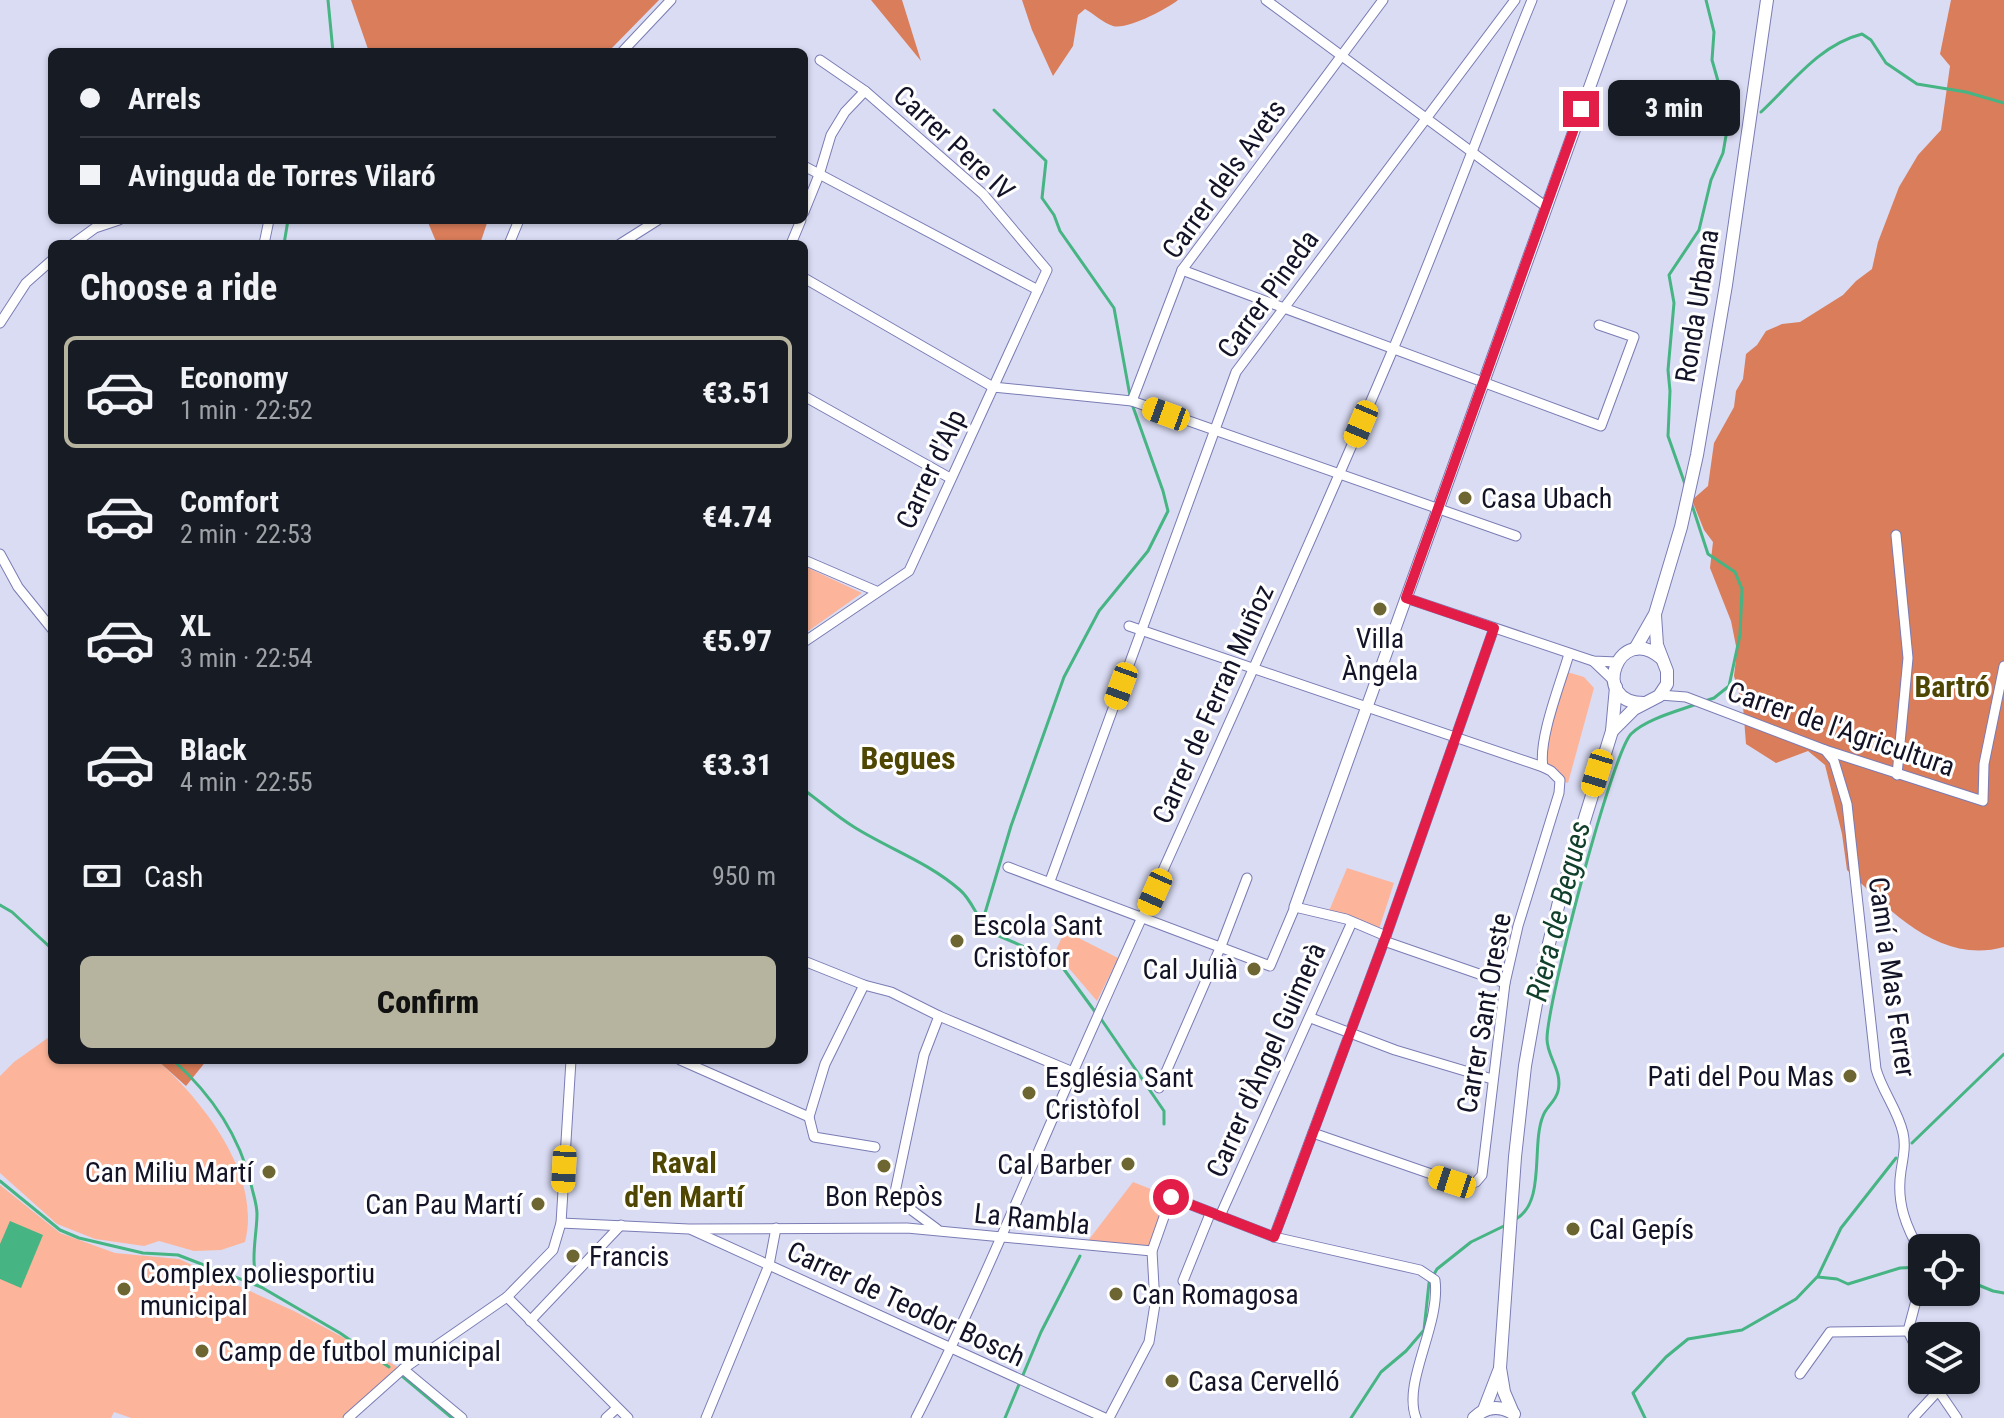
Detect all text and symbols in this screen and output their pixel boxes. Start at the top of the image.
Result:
street label: Carrer Pere IV [887,79,1021,207]
text: Arrels [128,81,201,116]
callout: 3 min [1609,81,1741,137]
route end [1563,91,1599,127]
street label: Carrer dels Avets [1155,93,1293,265]
text: 3 min [1645,93,1703,123]
text: Avinguda de Torres Vilaró [128,158,436,193]
street label: Carrer Pineda [1211,224,1325,364]
street label: Ronda Urbana [1669,227,1725,385]
text: Choose a ride [80,267,277,309]
icon: car [84,356,156,428]
text: Economy [180,360,288,395]
text: €3.51 [702,375,772,410]
text: 1 min · 22:52 [180,395,313,425]
car [1139,395,1193,433]
car [1341,397,1381,451]
street label: Carrer d'Alp [889,404,973,534]
icon: car [84,480,156,552]
place label: Casa Ubach [1481,482,1612,515]
text: Comfort [180,484,279,519]
marker: Casa Ubach [1456,489,1474,507]
text: €4.74 [702,499,772,534]
text: 2 min · 22:53 [180,519,313,549]
street label: Carrer de Ferran Muñoz [1145,579,1281,829]
marker: Villa Àngela [1371,600,1389,618]
icon: car [84,604,156,676]
text: XL [180,608,211,643]
place label: Villa Àngela [1342,622,1418,687]
text: €5.97 [702,623,772,658]
text: 3 min · 22:54 [180,643,313,673]
car [1102,659,1140,713]
district label: Bartró [1914,669,1990,704]
street label: Carrer de l'Agricultura [1723,675,1959,783]
icon: car [84,728,156,800]
text: Black [180,732,247,767]
district label: Begues [861,739,955,777]
text: €3.31 [702,747,772,782]
car [1579,747,1615,799]
text: 4 min · 22:55 [180,767,313,797]
water label: Riera de Begues [1519,817,1597,1005]
icon: cash [80,854,124,898]
text: Cash [144,859,204,894]
text: 950 m [712,861,776,891]
car [1134,865,1176,919]
street label: Camí a Mas Ferrer [1862,875,1922,1079]
place label: Escola Sant Cristòfor [973,909,1103,974]
street label: Carrer Sant Oreste [1450,910,1518,1116]
marker: Escola Sant Cristòfor [948,932,966,950]
street label: Carrer d'Àngel Guimerà [1199,938,1333,1182]
place label: Cal Julià [1143,953,1238,986]
button: Confirm [80,956,776,1048]
marker: Cal Julià [1245,960,1263,978]
place label: Pati del Pou Mas [1648,1060,1834,1093]
place label: Església Sant Cristòfol [1045,1061,1194,1126]
marker: Pati del Pou Mas [1841,1067,1859,1085]
marker: Església Sant Cristòfol [1020,1084,1038,1102]
car [551,1144,577,1194]
district label: Raval d'en Martí [624,1145,746,1214]
place label: Cal Barber [997,1148,1112,1181]
marker: Cal Barber [1119,1155,1137,1173]
place label: Can Miliu Martí [85,1156,254,1189]
marker: Bon Repòs [875,1157,893,1175]
marker: Can Miliu Martí [260,1163,278,1181]
car [1425,1163,1479,1201]
route start [1153,1179,1189,1215]
place label: Bon Repòs [825,1180,943,1213]
place label: Can Pau Martí [365,1188,523,1221]
marker: Can Pau Martí [529,1195,547,1213]
street label: La Rambla [973,1197,1091,1241]
place label: Cal Gepís [1589,1213,1694,1246]
marker: Cal Gepís [1564,1220,1582,1238]
street label: Carrer de Teodor Bosch [782,1234,1030,1374]
map controls [1908,1234,1980,1394]
button: locate [1908,1234,1980,1306]
place label: Francis [589,1240,669,1273]
marker: Francis [564,1247,582,1265]
place label: Complex poliesportiu municipal [140,1257,375,1322]
place label: Can Romagosa [1132,1278,1299,1311]
marker: Complex poliesportiu municipal [115,1280,133,1298]
marker: Can Romagosa [1107,1285,1125,1303]
button: layers [1908,1322,1980,1394]
place label: Camp de futbol municipal [218,1335,501,1368]
marker: Camp de futbol municipal [193,1342,211,1360]
place label: Casa Cervelló [1188,1365,1340,1398]
marker: Casa Cervelló [1163,1372,1181,1390]

